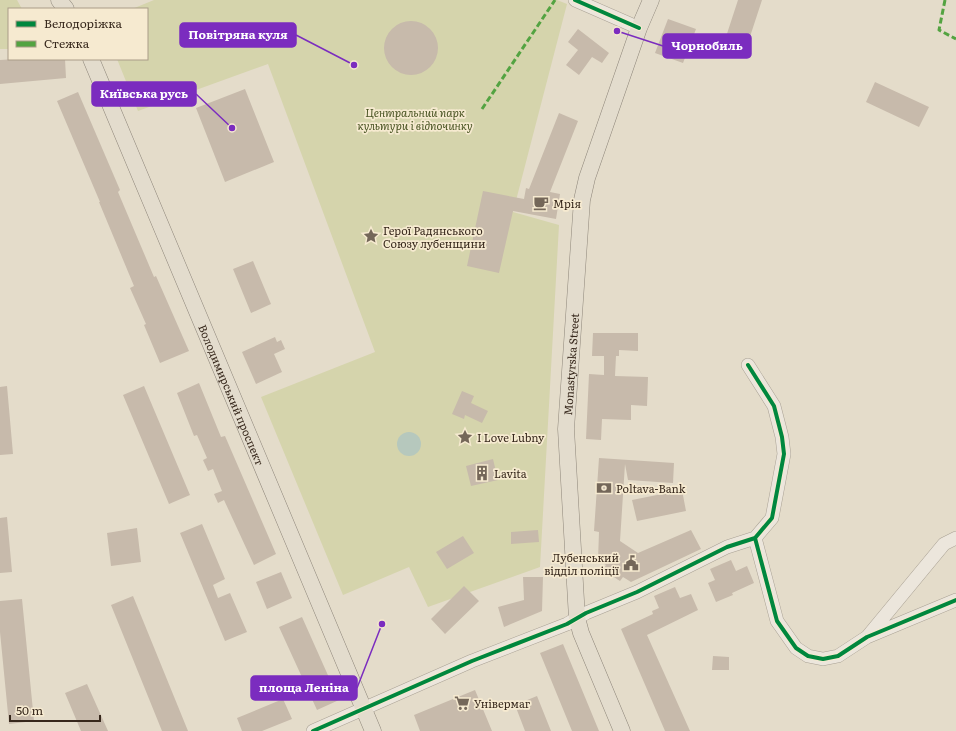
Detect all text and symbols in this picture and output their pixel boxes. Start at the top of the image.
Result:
legend [8,8,148,60]
text: Велодоріжка [44,14,122,32]
callout: Повітряна куля [180,23,296,47]
text: Повітряна куля [188,25,288,43]
text: Стежка [44,34,90,52]
callout: Чорнобиль [663,34,751,58]
text: Чорнобиль [671,36,743,54]
callout: Київська русь [92,82,196,106]
text: Київська русь [100,84,188,102]
park label: Центральний парк культури і відпочинку [357,104,473,133]
cafe icon: Мрія [532,194,550,212]
place label: Мрія [553,195,581,211]
place label: Герої Радянського Союзу лубенщини [383,222,486,251]
place icon: Герої Радянського Союзу лубенщини [362,227,380,245]
street label: Monastyrska Street [559,312,582,416]
street label: Володимирський проспект [195,322,269,468]
place icon: I Love Lubny [456,428,474,446]
place label: I Love Lubny [477,429,545,445]
building icon: Lavita [473,464,491,482]
place label: Lavita [494,465,527,481]
bank icon: Poltava-Bank [595,479,613,497]
place label: Poltava-Bank [616,480,686,496]
place label: Лубенський відділ поліції [544,549,619,578]
public building icon: Лубенський відділ поліції [622,554,640,572]
callout: площа Леніна [251,676,357,700]
text: площа Леніна [259,678,349,696]
supermarket icon: Універмаг [453,694,471,712]
place label: Універмаг [474,695,531,711]
scale bar [10,697,100,723]
text: 50 m [16,701,43,719]

